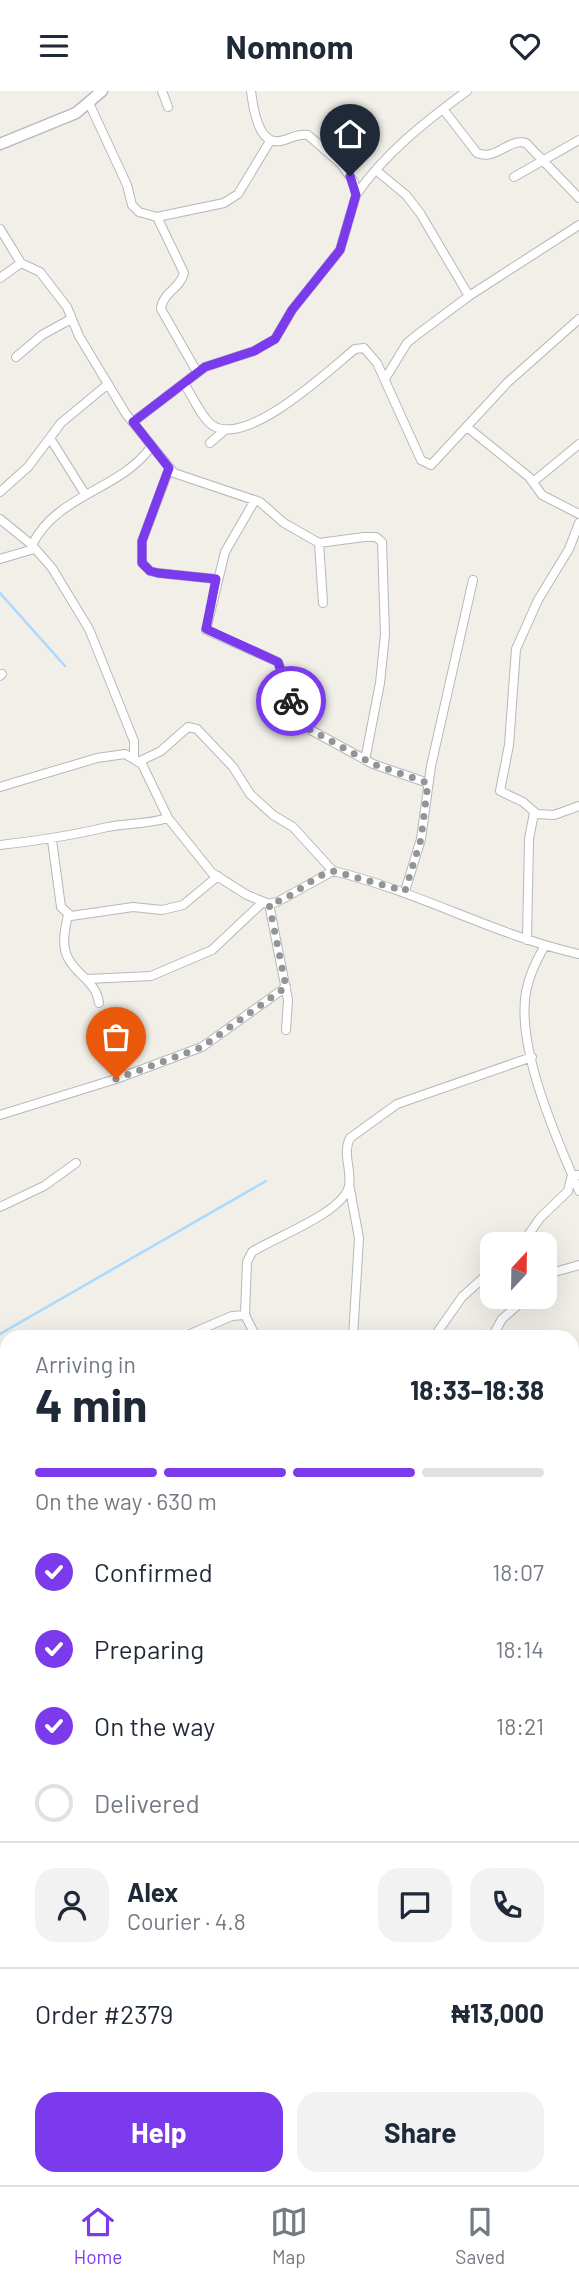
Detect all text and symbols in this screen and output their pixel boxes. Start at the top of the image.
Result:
icon: menu [35,27,73,65]
text: Nomnom [226,27,353,65]
icon: heart [506,27,544,65]
pin [320,104,380,176]
icon: home [331,115,369,153]
courier [256,666,326,736]
icon: bike [272,682,310,720]
pin [86,1007,146,1079]
icon: bag [97,1018,135,1056]
north arrow [480,1232,556,1309]
map controls [480,1232,557,1309]
text: Arriving in [35,1350,136,1378]
text: 18:33–18:38 [410,1374,544,1405]
text: 4 min [35,1376,147,1431]
text: On the way · 630 m [35,1487,217,1515]
icon: check [35,1553,73,1591]
text: Confirmed [94,1556,213,1587]
text: 18:07 [492,1558,544,1586]
icon: check [35,1630,73,1668]
text: Preparing [94,1633,204,1664]
text: 18:14 [495,1635,544,1663]
icon: check [35,1707,73,1745]
text: On the way [94,1710,215,1741]
text: 18:21 [496,1712,544,1740]
text: Delivered [94,1787,200,1818]
button: person [35,1868,109,1942]
button: chat [378,1868,452,1942]
button: phone [470,1868,544,1942]
text: Alex [127,1876,178,1907]
text: Courier · 4.8 [127,1907,246,1935]
text: ₦13,000 [451,1997,544,2028]
text: Order #2379 [35,1998,173,2029]
button: Help [35,2092,283,2172]
button: Share [297,2092,544,2172]
tab: Home [74,2203,122,2268]
tab: Map [270,2203,308,2268]
tab: Saved [455,2203,505,2268]

